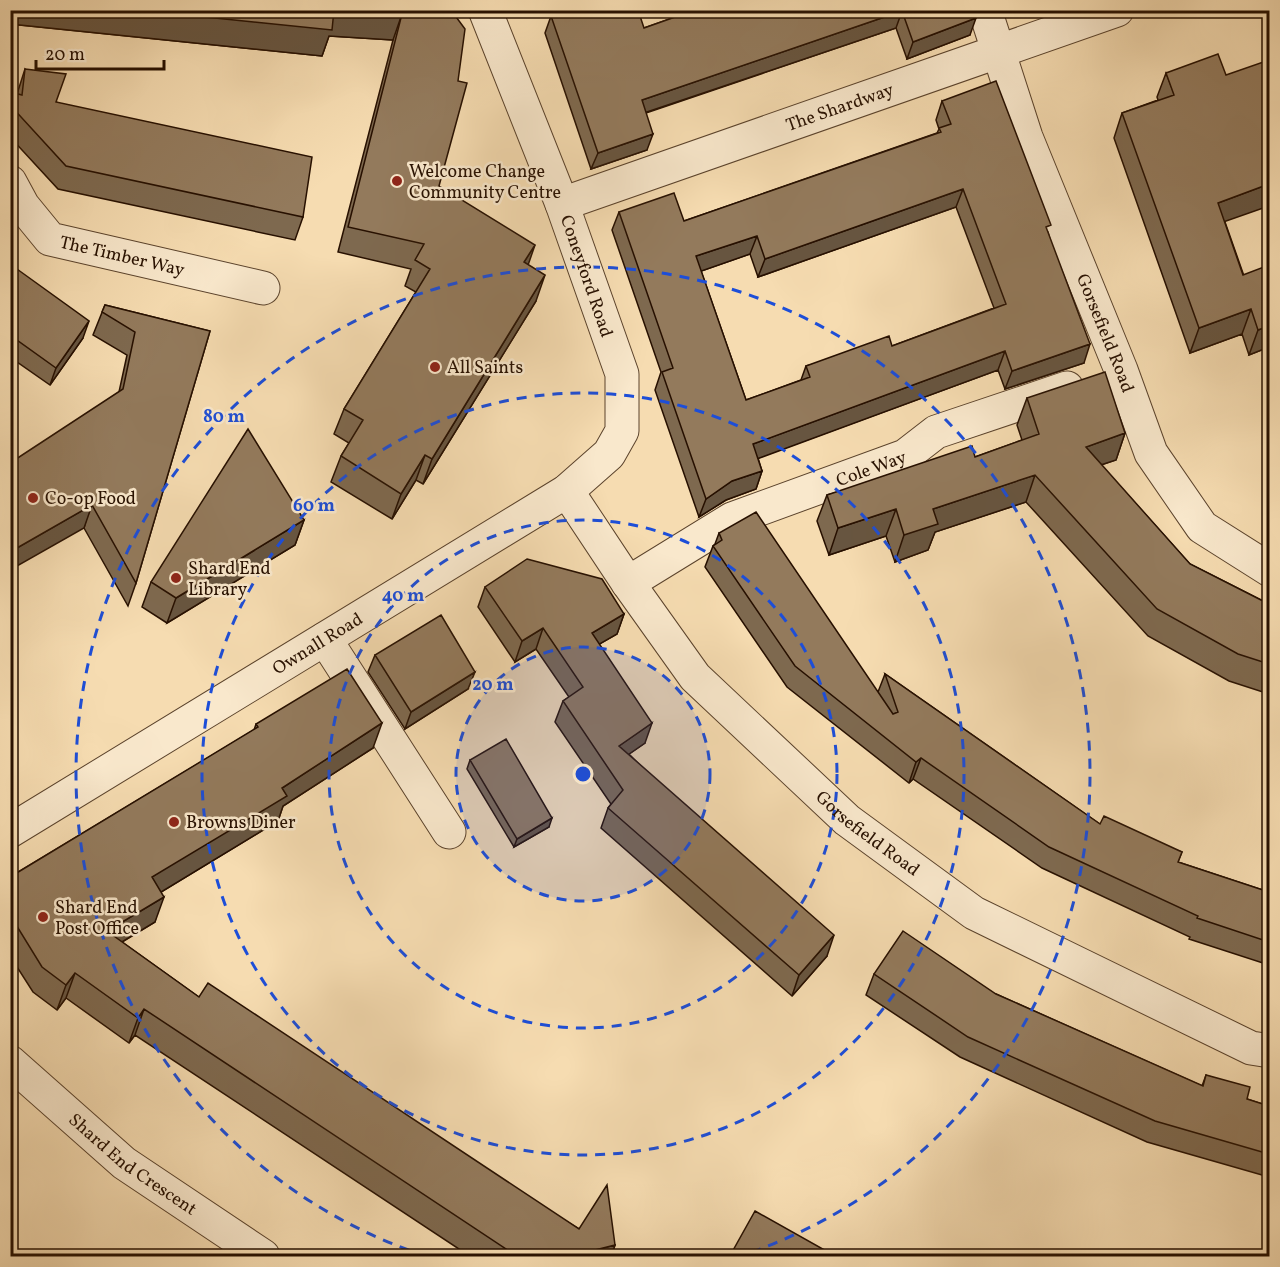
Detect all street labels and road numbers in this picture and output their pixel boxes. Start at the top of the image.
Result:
street label: The Shardway [783,78,898,139]
street label: Coneyford Road [553,212,618,341]
street label: The Timber Way [57,231,187,284]
street label: Gorsefield Road [1069,270,1139,396]
street label: Cole Way [833,445,910,494]
street label: Ownall Road [268,608,368,682]
street label: Gorsefield Road [809,786,924,883]
street label: Shard End Crescent [62,1108,201,1222]

